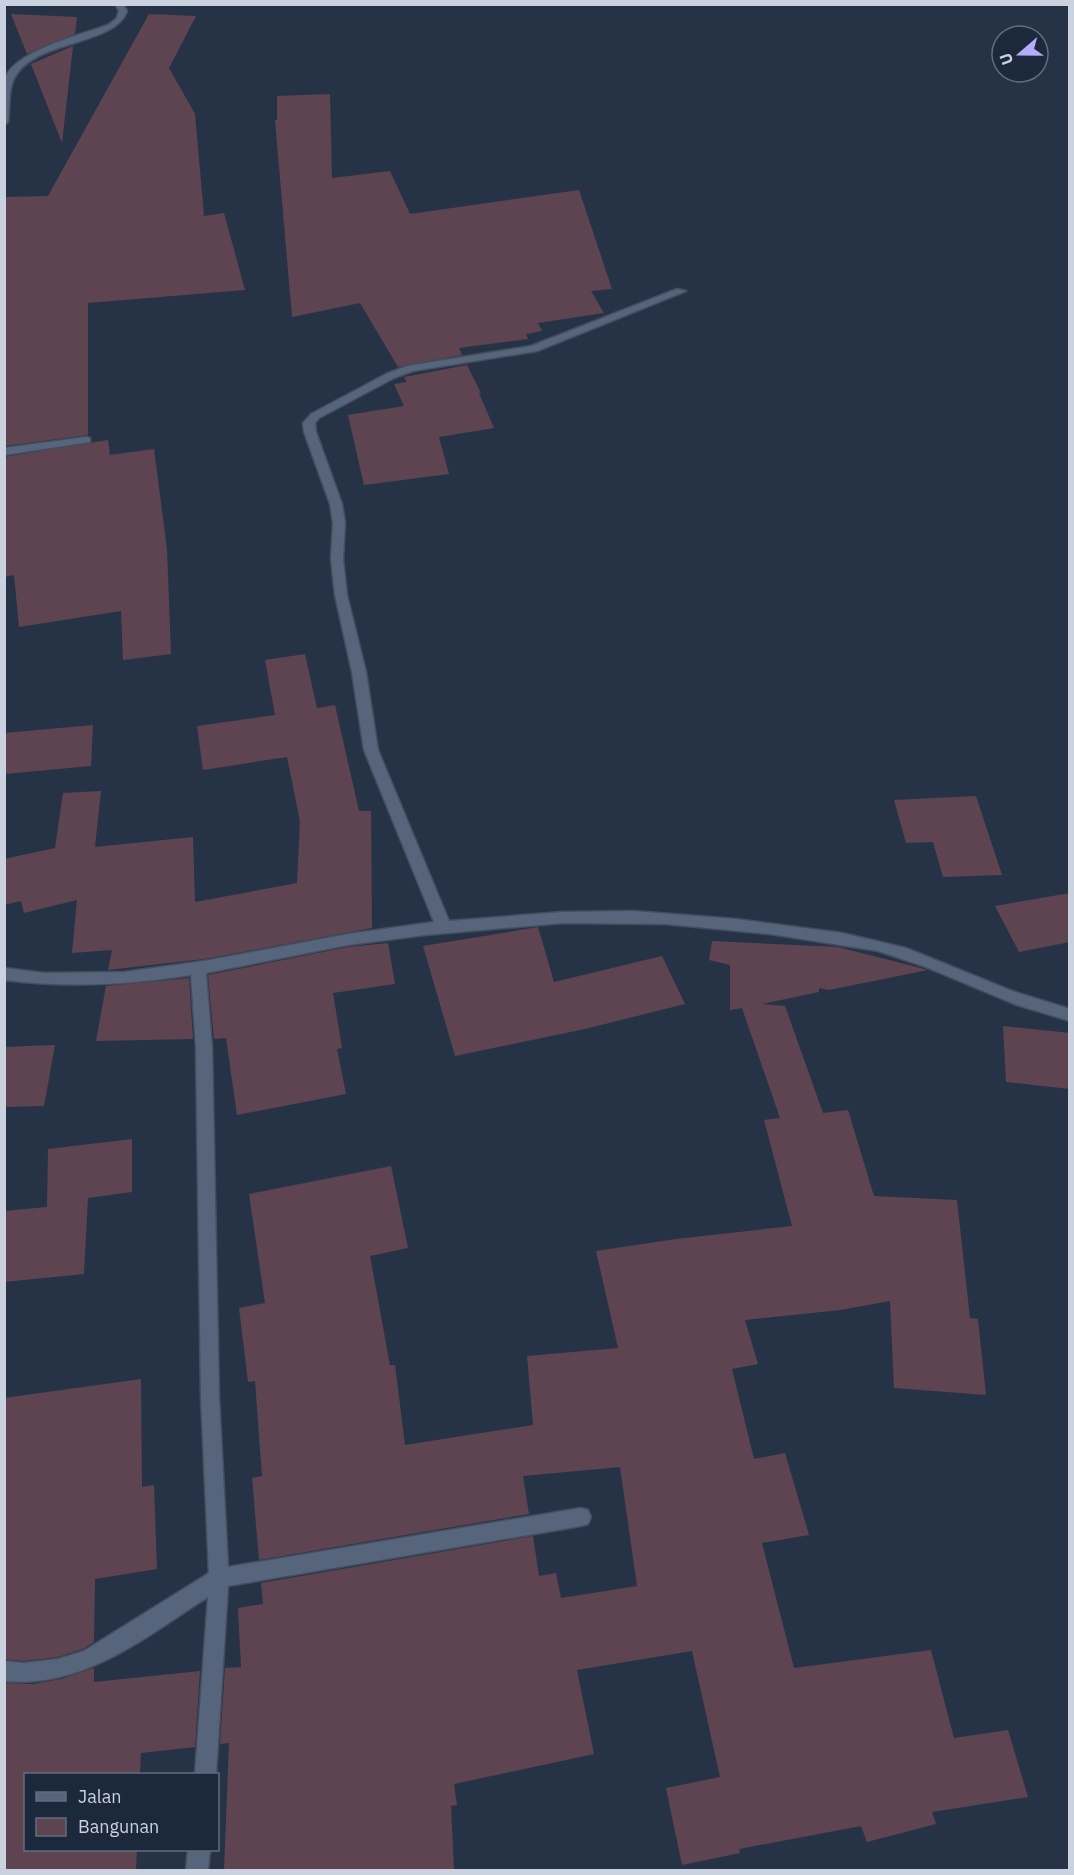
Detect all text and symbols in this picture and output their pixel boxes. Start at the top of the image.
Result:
north arrow [990,24,1050,84]
text: U [995,50,1017,68]
legend [24,1773,219,1851]
text: Jalan [78,1785,122,1808]
text: Bangunan [78,1815,159,1838]

